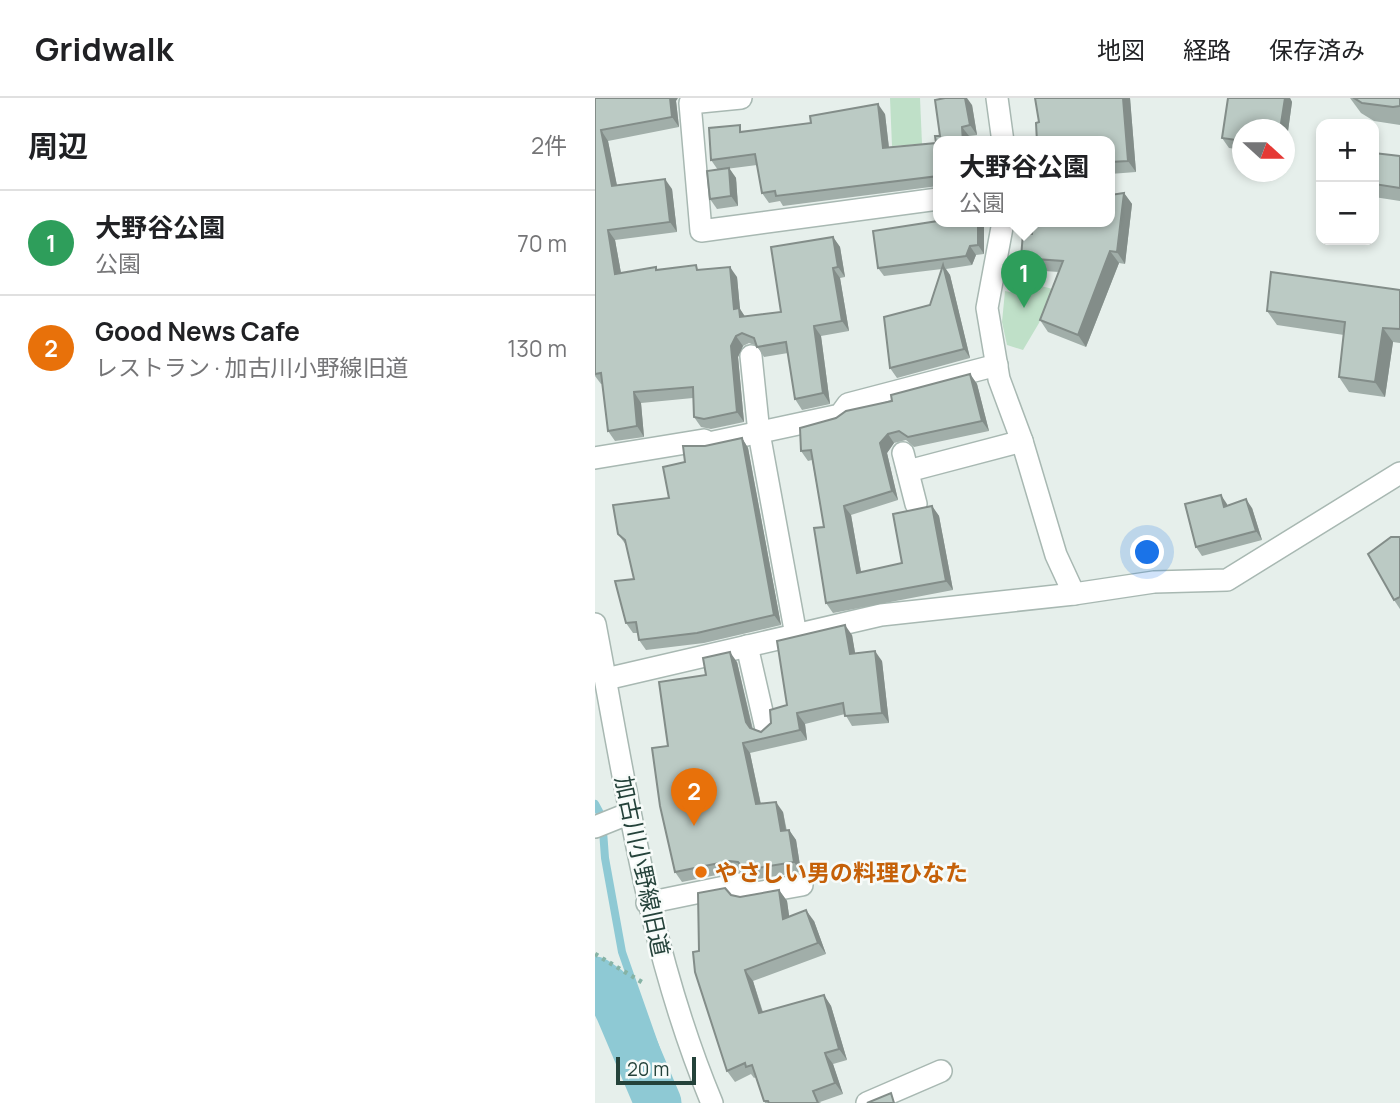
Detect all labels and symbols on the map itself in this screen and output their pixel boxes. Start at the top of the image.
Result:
north arrow [1232,119,1295,182]
pin: 1 [1001,250,1047,308]
your location [1130,535,1164,569]
pin: 2 [671,768,717,826]
street label: 加古川小野線旧道 [608,773,678,959]
place label: やさしい男の料理ひなた [715,856,968,888]
marker: やさしい男の料理ひなた [693,864,709,880]
scale bar [616,1054,697,1086]

